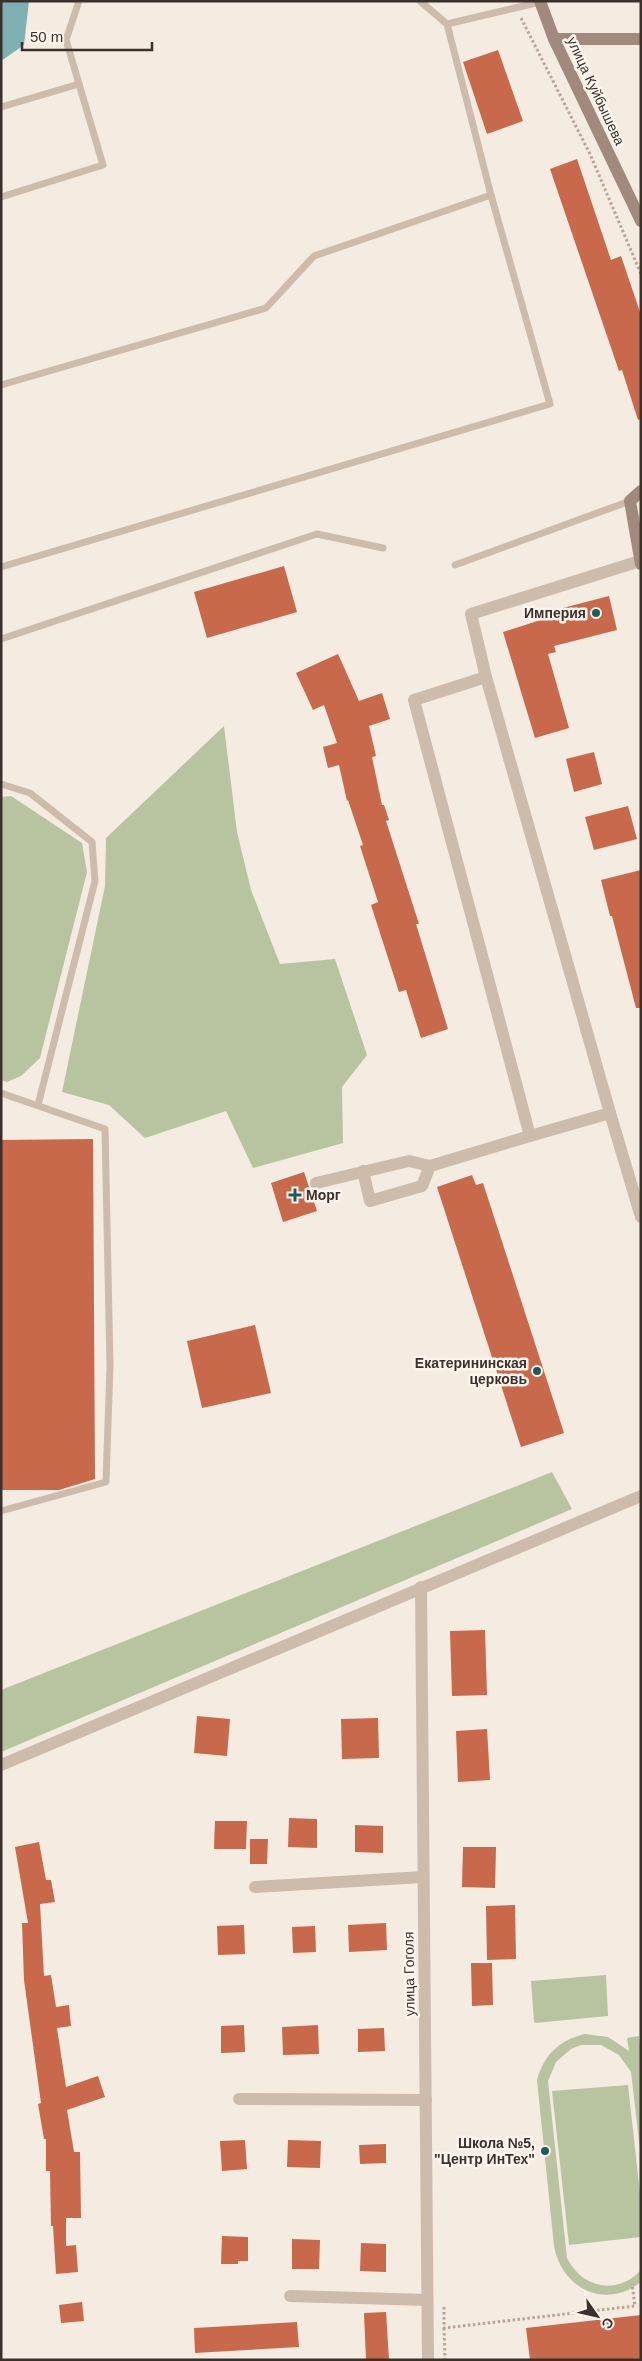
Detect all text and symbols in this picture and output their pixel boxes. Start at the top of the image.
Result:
scale bar [22,20,152,52]
text: 50 m [30,28,63,45]
street label: улица Куйбышева [564,34,628,148]
place label: Империя [524,605,586,621]
marker: Империя [590,607,602,619]
place label: Морг [306,1187,341,1203]
marker: Морг [288,1188,302,1202]
place label: Екатерининская церковь [415,1355,527,1387]
marker: Екатерининская церковь [531,1365,543,1377]
street label: улица Гоголя [400,1931,418,2017]
place label: Школа №5, "Центр ИнТех" [434,2135,535,2167]
marker: Школа №5, "Центр ИнТех" [539,2145,551,2157]
north arrow [572,2291,622,2341]
text: С [598,2315,617,2332]

